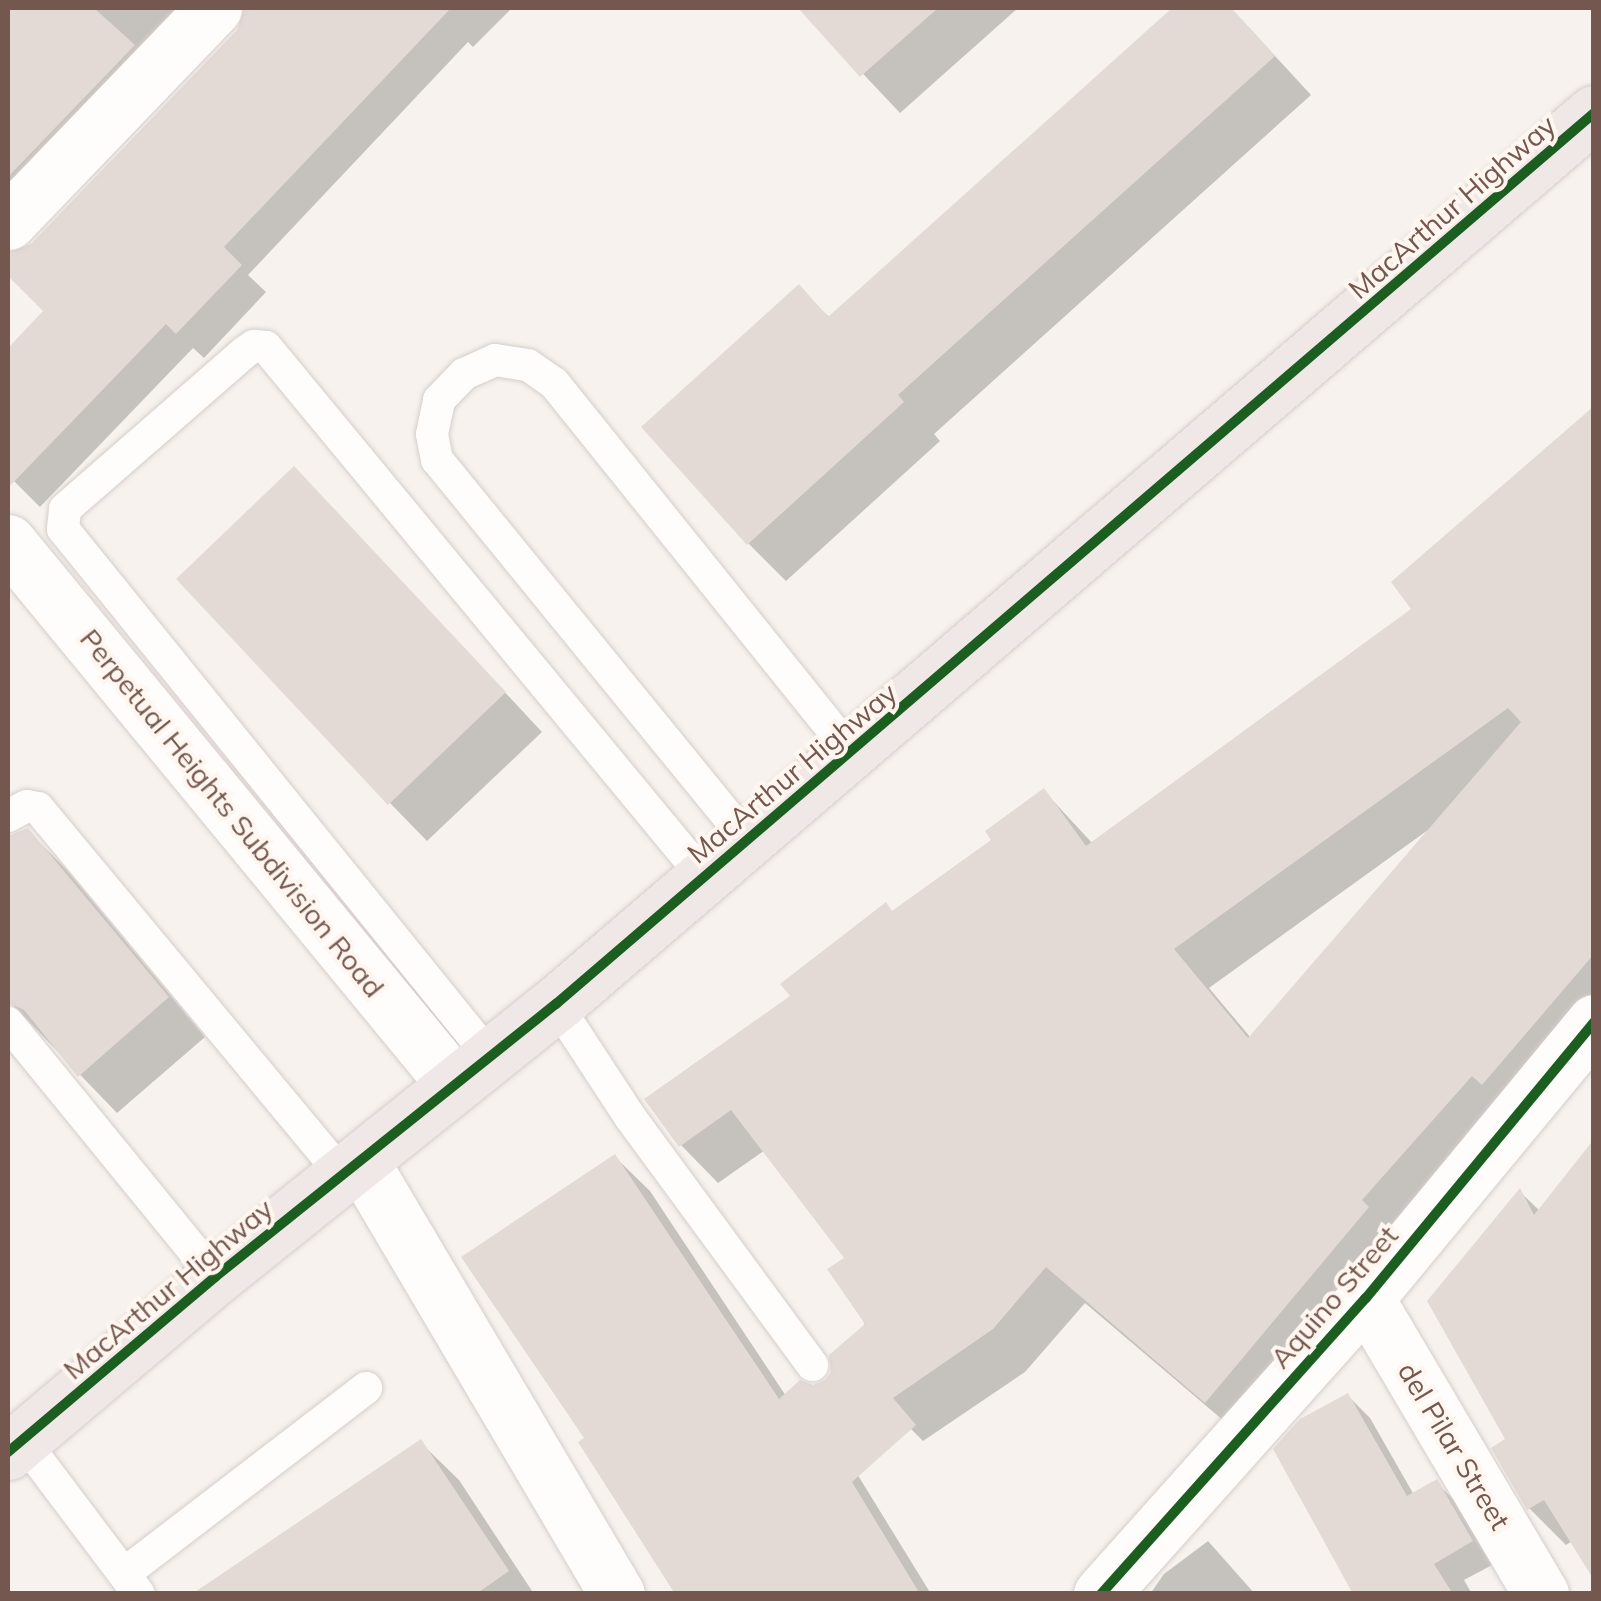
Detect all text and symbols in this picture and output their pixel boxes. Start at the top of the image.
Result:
street label: MacArthur Highway [1342,108,1562,306]
street label: Perpetual Heights Subdivision Road [73,622,391,1004]
street label: MacArthur Highway [681,676,903,870]
street label: MacArthur Highway [57,1192,279,1386]
street label: Aquino Street [1263,1219,1405,1375]
street label: del Pilar Street [1391,1356,1517,1536]

